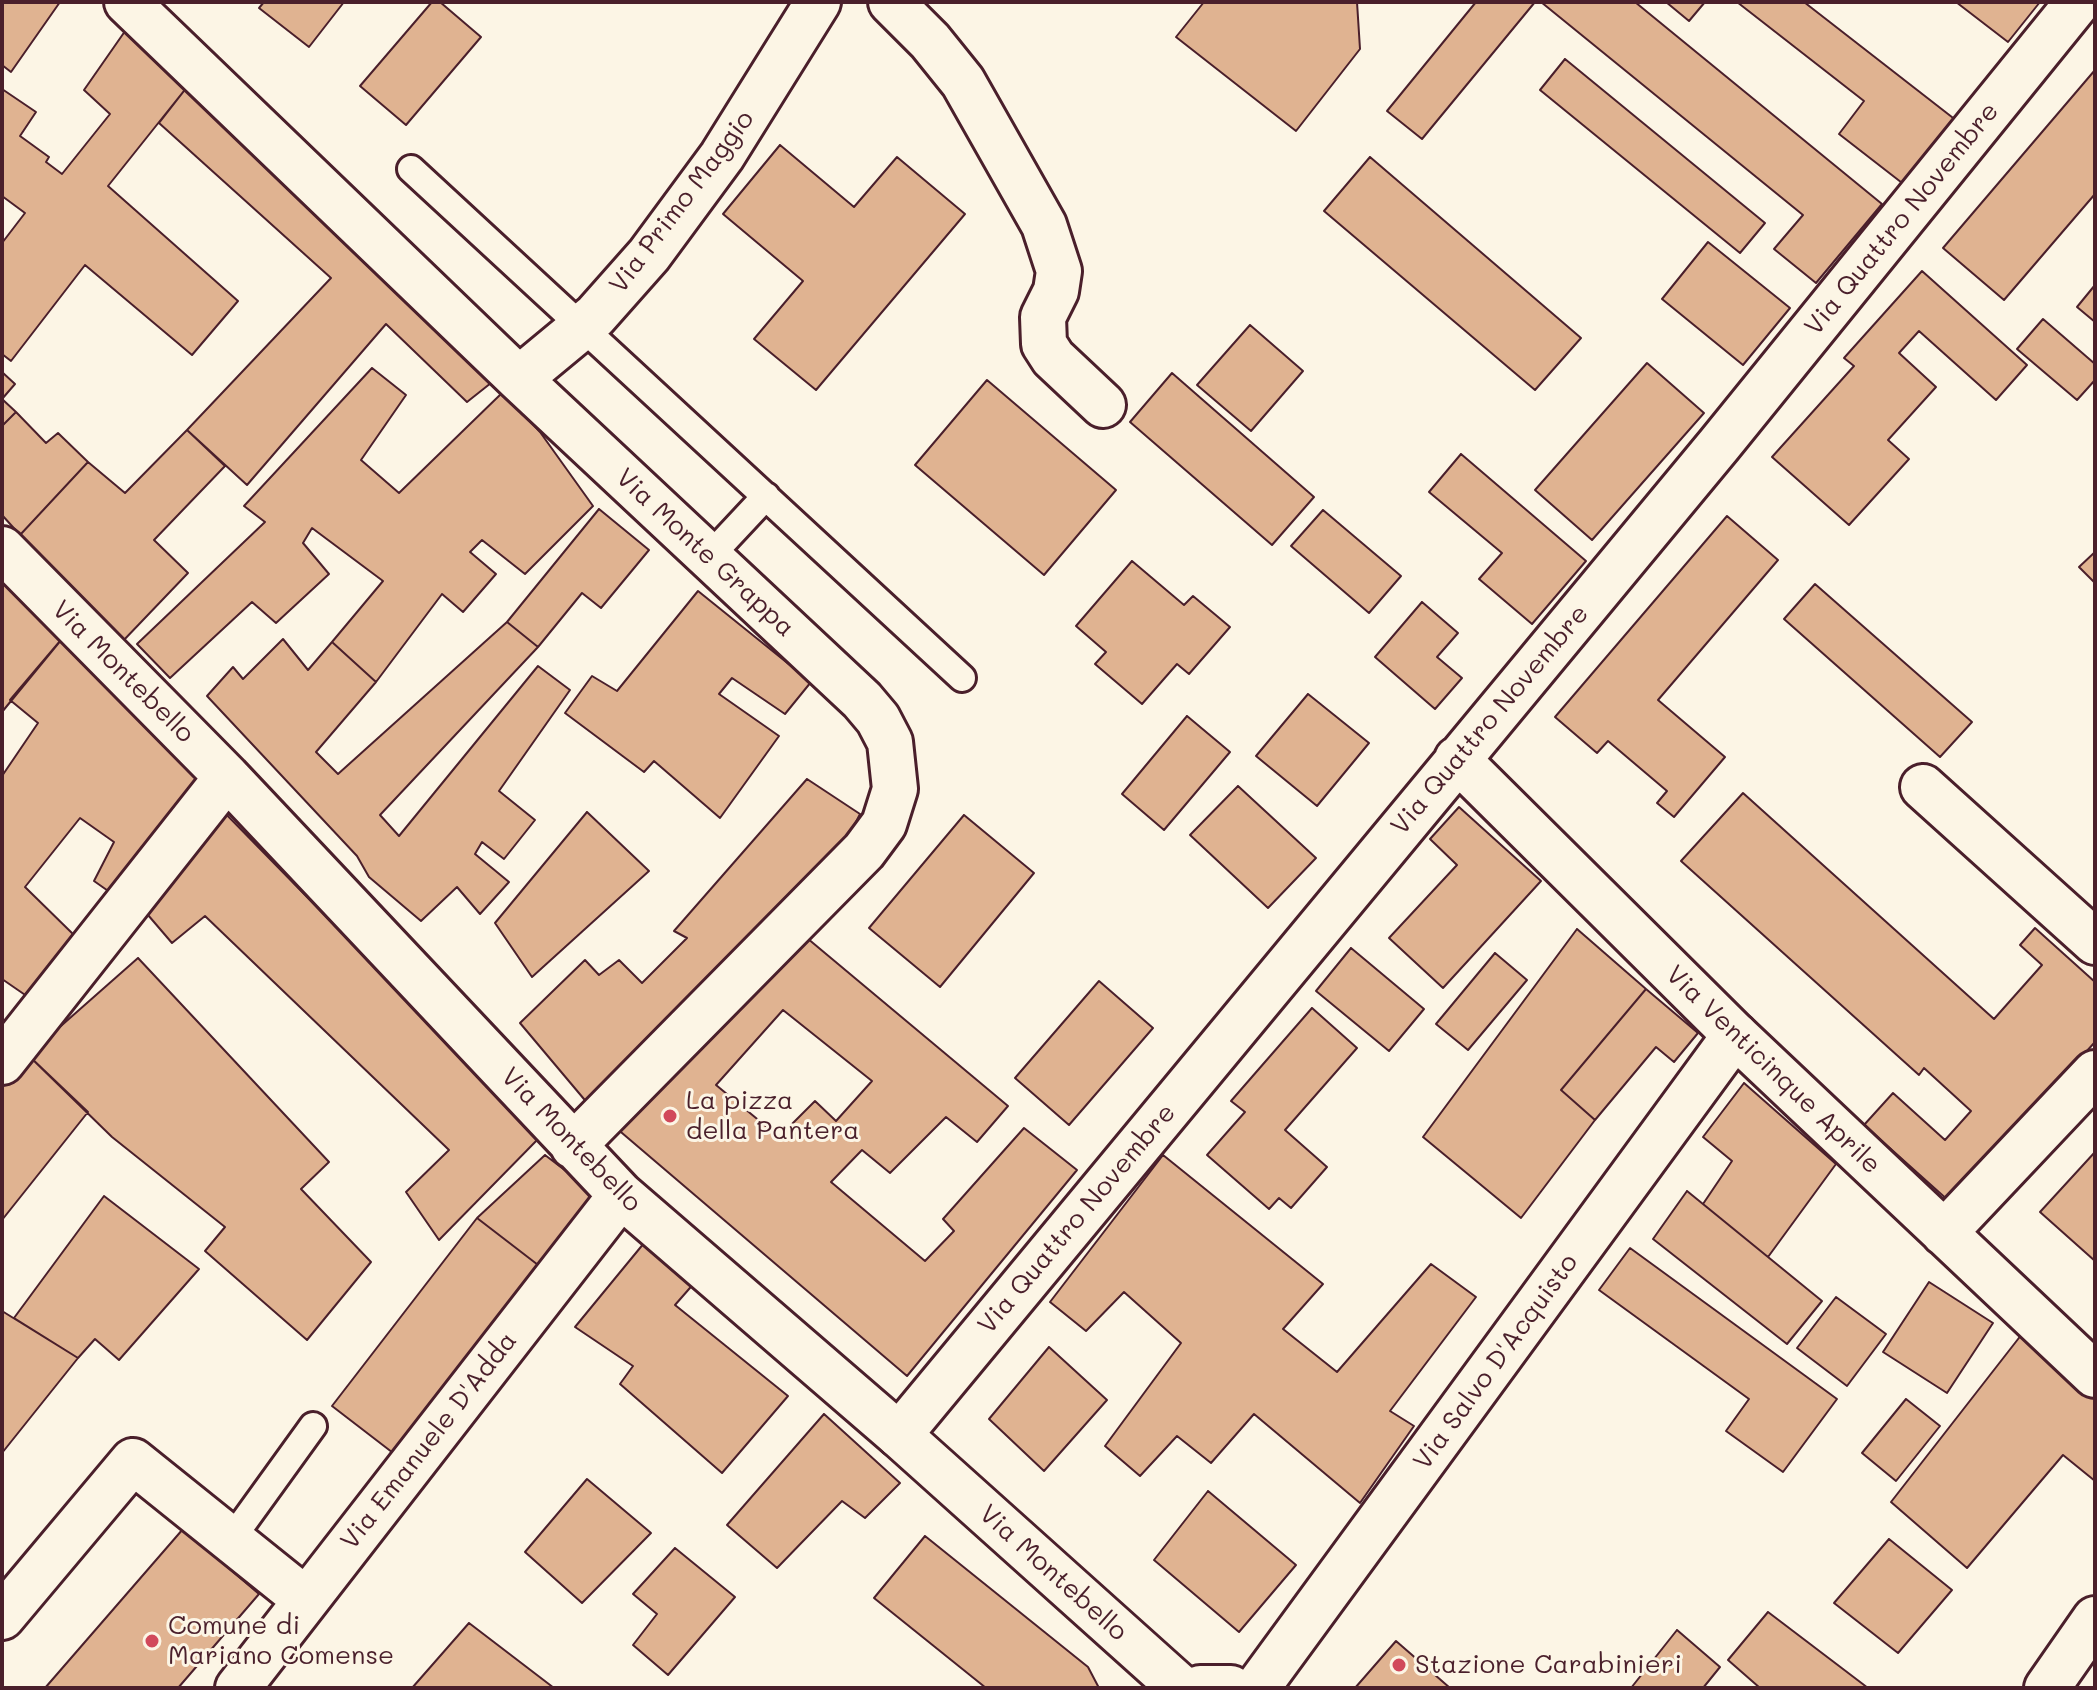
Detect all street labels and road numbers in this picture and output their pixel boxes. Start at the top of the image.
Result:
street label: Via Quattro Novembre [1798,96,2006,342]
street label: Via Primo Maggio [603,104,761,300]
street label: Via Monte Grappa [609,462,801,644]
street label: Via Montebello [45,594,201,750]
street label: Via Quattro Novembre [1385,599,1595,841]
street label: Via Venticinque Aprile [1659,959,1887,1181]
street label: Via Montebello [494,1061,648,1219]
street label: Via Quattro Novembre [972,1098,1182,1340]
street label: Via Salvo D'Acquisto [1407,1248,1585,1476]
street label: Via Emanuele D'Adda [334,1326,524,1556]
street label: Via Montebello [973,1498,1133,1648]

